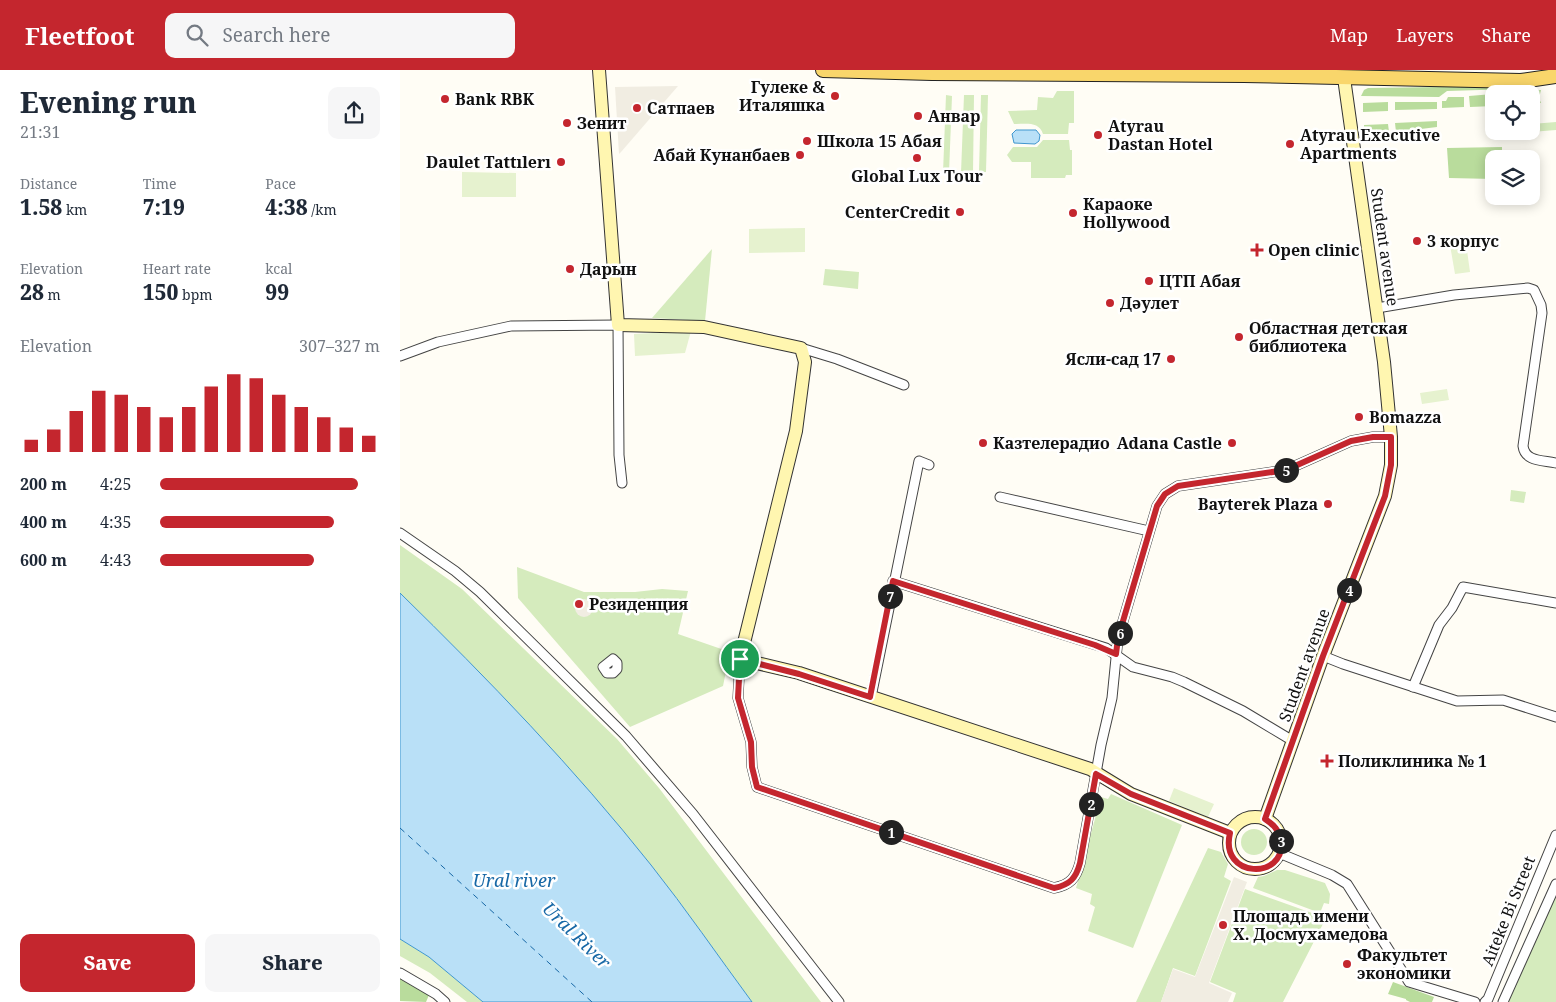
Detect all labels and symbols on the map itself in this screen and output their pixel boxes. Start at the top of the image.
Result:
place label: Гулеке & Италяшка [739,76,825,116]
place label: Bank RBK [455,88,535,110]
marker: Гулеке & Италяшка [829,90,841,102]
marker: Bank RBK [439,93,451,105]
place label: Сатпаев [647,97,715,119]
marker: Сатпаев [631,102,643,114]
place label: Анвар [928,105,980,127]
marker: Анвар [912,110,924,122]
place label: Зенит [577,112,627,134]
place label: Atyrau Dastan Hotel [1108,115,1213,155]
marker: Зенит [561,117,573,129]
place label: Atyrau Executive Apartments [1300,124,1440,164]
marker: Atyrau Dastan Hotel [1092,129,1104,141]
place label: Школа 15 Абая [817,130,942,152]
marker: Школа 15 Абая [801,135,813,147]
marker: Atyrau Executive Apartments [1284,138,1296,150]
place label: Абай Кунанбаев [654,144,790,166]
marker: Абай Кунанбаев [794,149,806,161]
place label: Daulet Tattılerı [426,151,551,173]
marker: Global Lux Tour [911,152,923,164]
marker: Daulet Tattılerı [555,156,567,168]
place label: Global Lux Tour [851,165,984,187]
street label: Student avenue [1366,187,1404,307]
place label: Караоке Hollywood [1083,193,1171,233]
place label: CenterCredit [845,201,951,223]
marker: CenterCredit [954,206,966,218]
marker: Караоке Hollywood [1067,207,1079,219]
place label: 3 корпус [1427,230,1499,252]
marker: 3 корпус [1411,235,1423,247]
place label: Open clinic [1268,239,1359,261]
marker: Open clinic [1250,243,1264,257]
place label: Дарын [580,258,637,280]
marker: Дарын [564,263,576,275]
place label: ЦТП Абая [1159,270,1241,292]
marker: ЦТП Абая [1143,275,1155,287]
place label: Дәулет [1120,292,1179,314]
marker: Дәулет [1104,297,1116,309]
place label: Областная детская библиотека [1249,317,1408,357]
marker: Областная детская библиотека [1233,331,1245,343]
place label: Ясли-сад 17 [1065,348,1161,370]
marker: Ясли-сад 17 [1165,353,1177,365]
place label: Bomazza [1369,406,1442,428]
marker: Bomazza [1353,411,1365,423]
place label: Казтелерадио [993,432,1110,454]
place label: Adana Сastle [1117,432,1222,454]
marker: Казтелерадио [977,437,989,449]
marker: Adana Сastle [1226,437,1238,449]
pin: 5 [1274,458,1298,482]
place label: Bayterek Plaza [1198,493,1318,515]
marker: Bayterek Plaza [1322,498,1334,510]
pin: 4 [1336,578,1362,602]
pin: 7 [878,584,902,608]
place label: Резиденция [589,593,689,615]
marker: Резиденция [573,598,585,610]
street label: Student avenue [1273,605,1335,725]
pin: 6 [1108,620,1132,646]
pin [719,638,761,680]
place label: Поликлиника № 1 [1338,750,1487,772]
marker: Поликлиника № 1 [1320,754,1334,768]
pin: 2 [1078,792,1104,816]
pin: 1 [878,820,904,844]
pin: 3 [1268,828,1294,854]
street label: Aiteke Bi Street [1476,852,1540,969]
water label: Ural river [473,868,556,892]
water label: Ural River [538,896,617,974]
place label: Площадь имени Х. Досмухамедова [1233,905,1388,945]
marker: Площадь имени Х. Досмухамедова [1217,919,1229,931]
place label: Факультет экономики [1357,944,1451,984]
marker: Факультет экономики [1341,958,1353,970]

